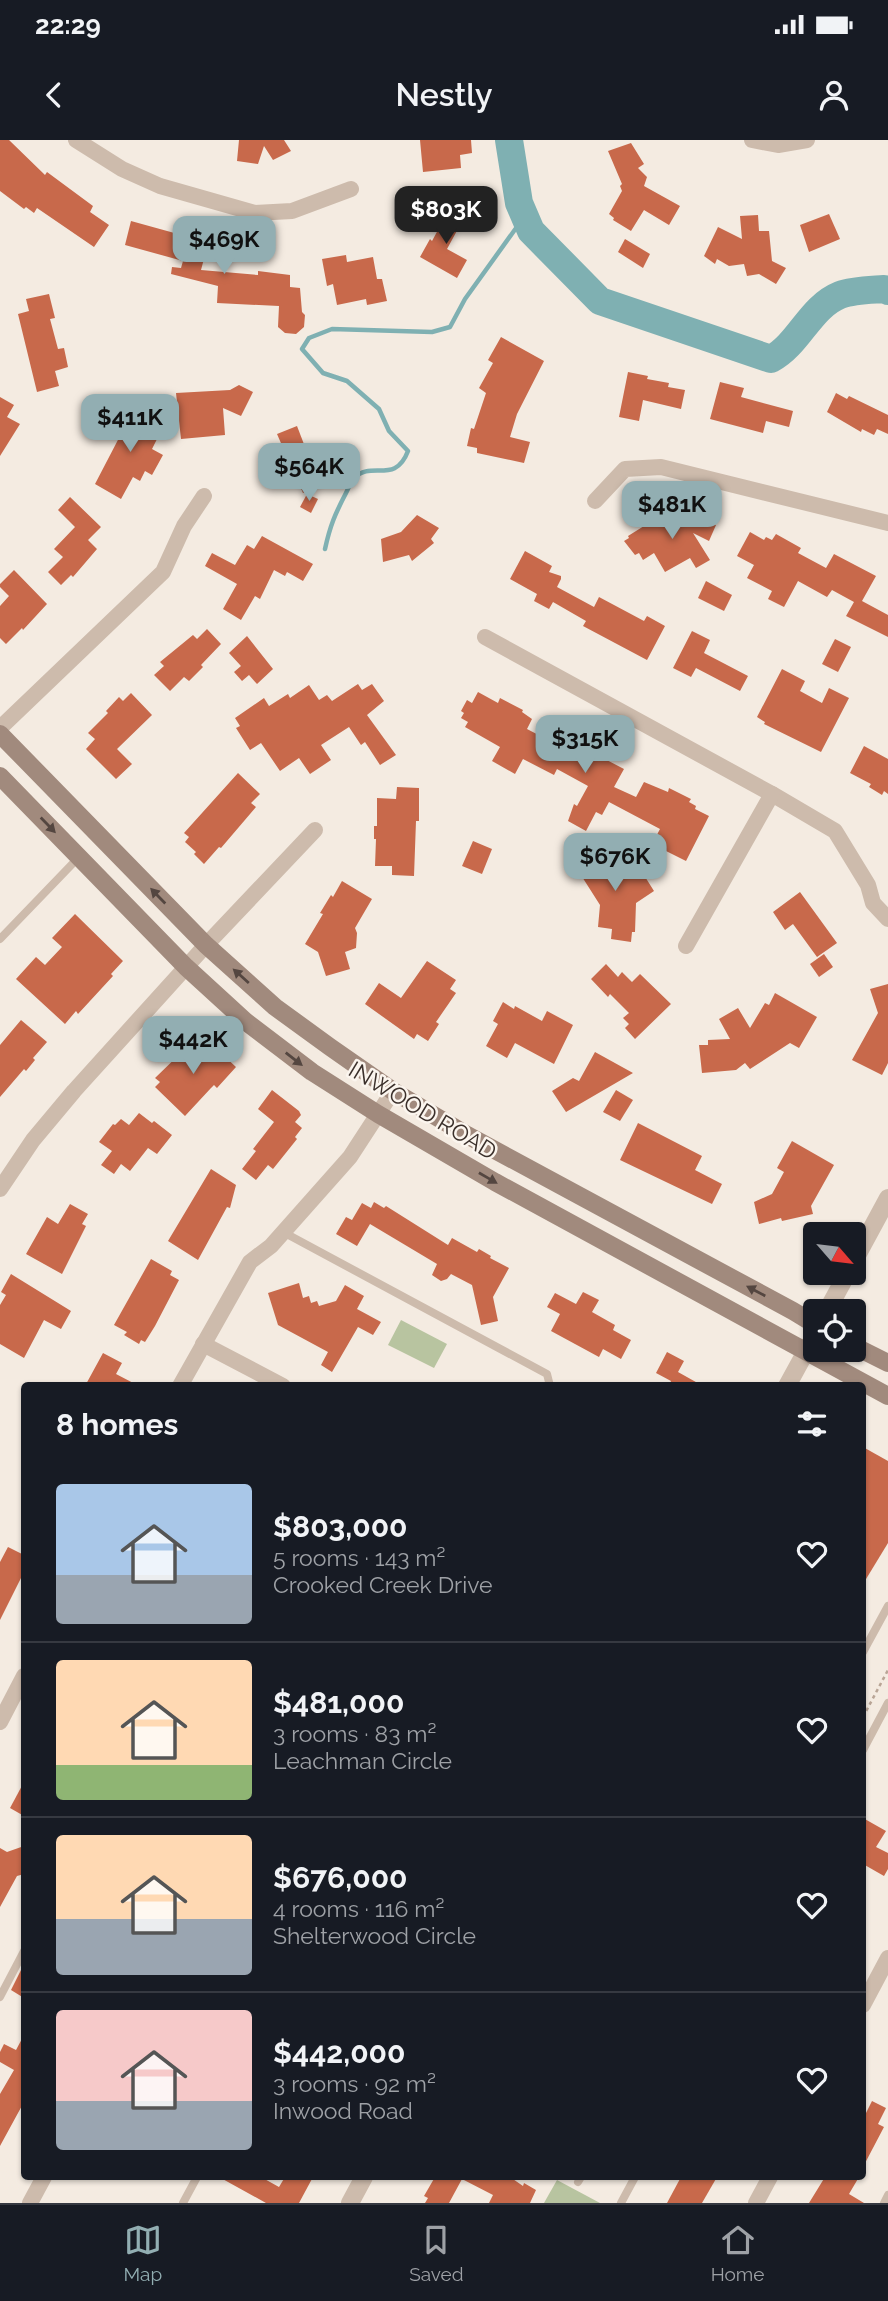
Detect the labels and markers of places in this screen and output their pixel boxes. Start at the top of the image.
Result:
pin: $803K [397,186,495,246]
pin: $469K [175,216,273,276]
pin: $411K [81,394,179,454]
pin: $564K [260,444,358,503]
pin: $481K [623,482,721,541]
pin: $315K [536,716,634,775]
pin: $676K [566,834,664,893]
pin: $442K [144,1016,242,1076]

